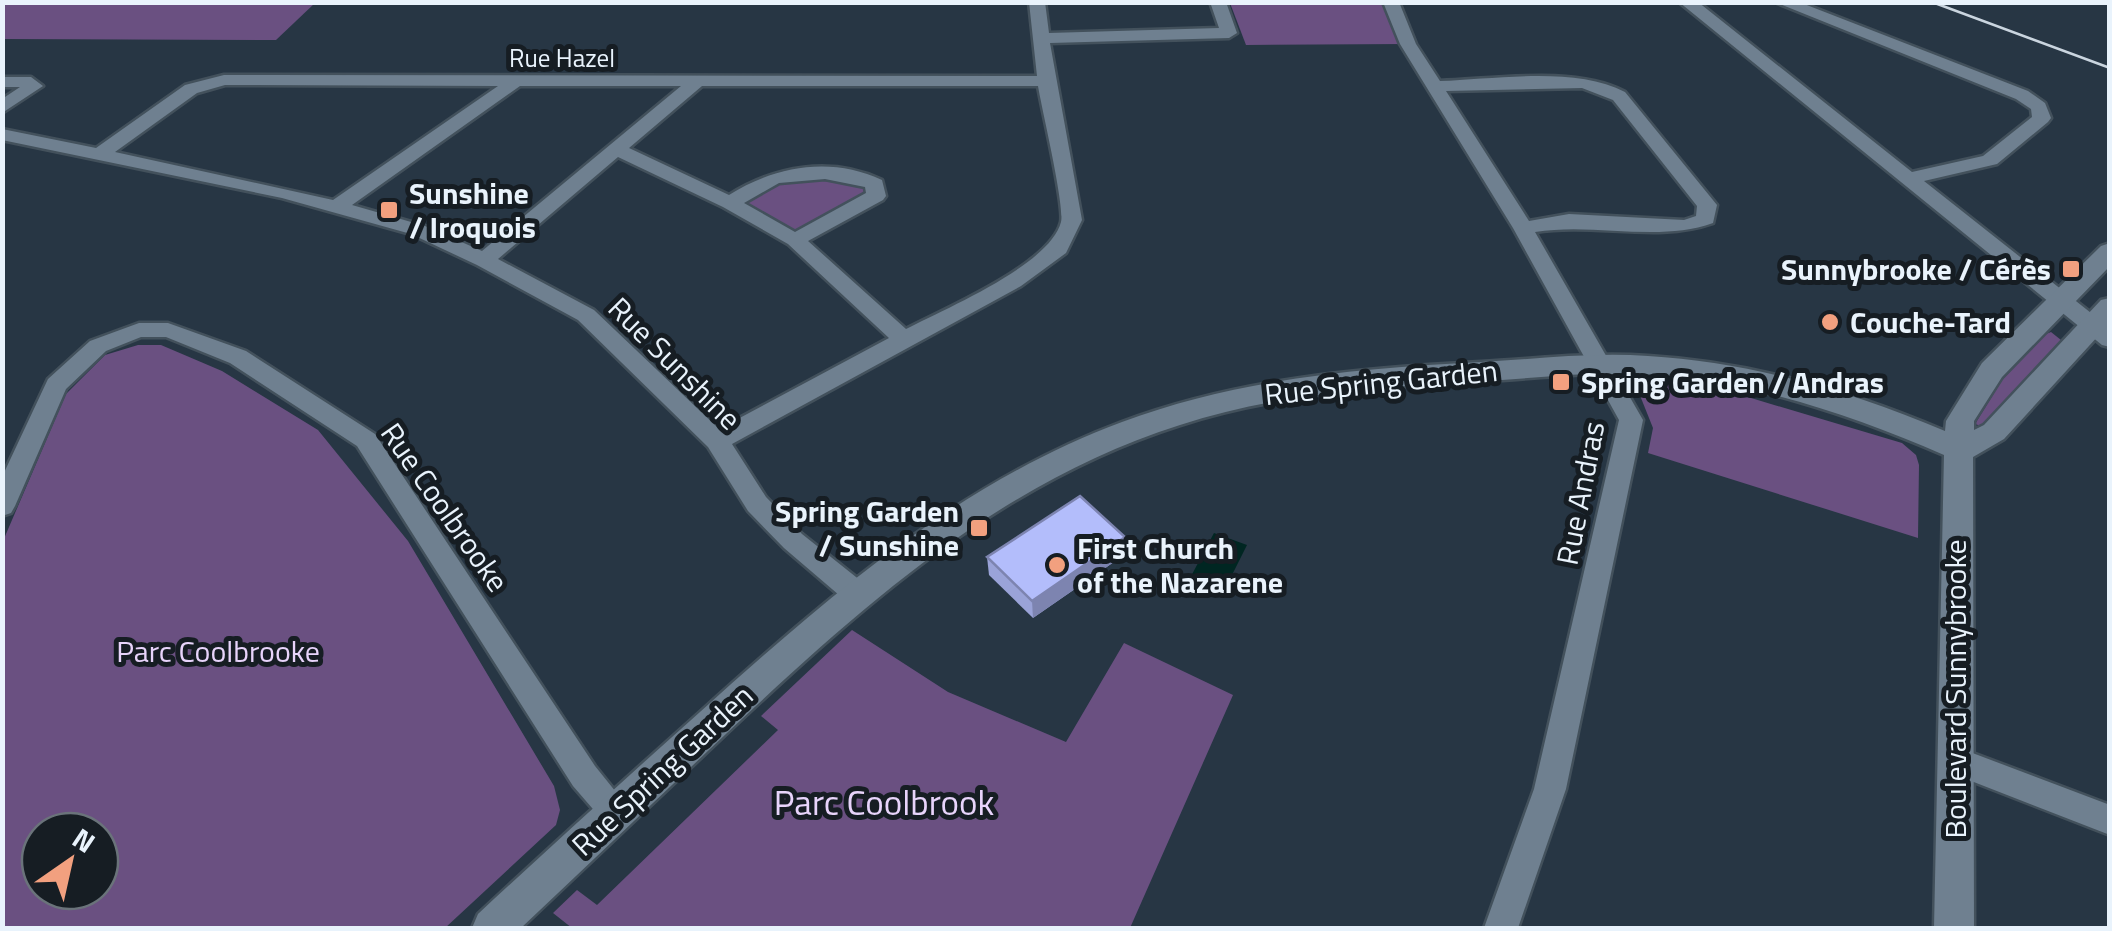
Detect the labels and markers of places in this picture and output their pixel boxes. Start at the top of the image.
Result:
place label: Sunshine / Iroquois [409,170,536,250]
marker: Sunshine / Iroquois [378,199,400,221]
place label: Sunnybrooke / Cérès [1781,246,2051,292]
marker: Sunnybrooke / Cérès [2060,258,2082,280]
place label: Couche-Tard [1850,299,2011,345]
marker: Couche-Tard [1819,311,1841,333]
place label: Spring Garden / Andras [1581,359,1884,405]
marker: Spring Garden / Andras [1550,371,1572,393]
place label: Spring Garden / Sunshine [775,488,959,568]
marker: Spring Garden / Sunshine [968,517,990,539]
place label: First Church of the Nazarene [1077,525,1283,605]
marker: First Church of the Nazarene [1046,554,1068,576]

